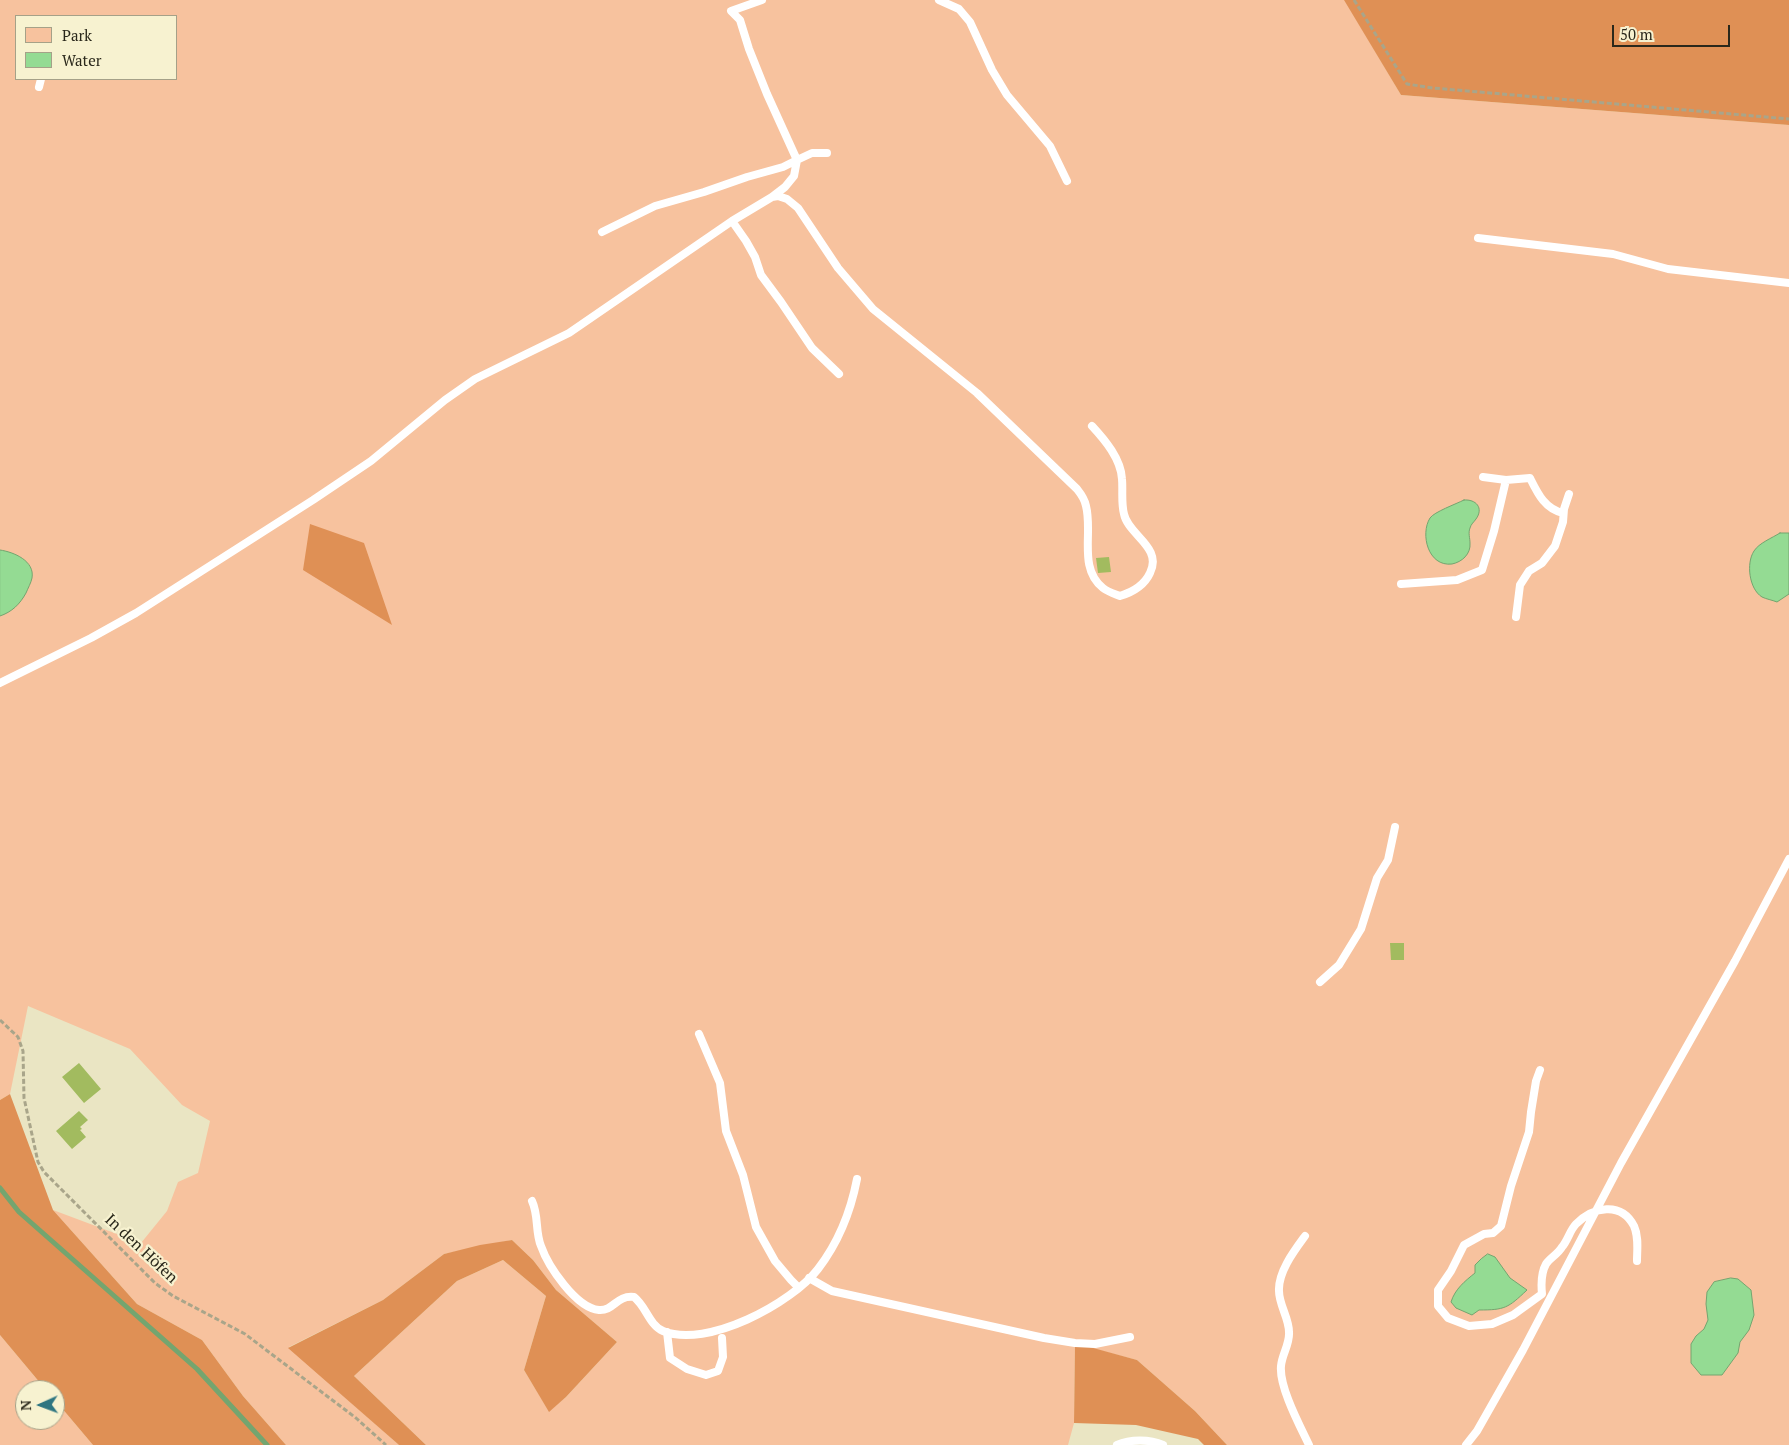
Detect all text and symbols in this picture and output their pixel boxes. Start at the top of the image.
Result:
legend [15,15,178,80]
scale bar [1614,15,1732,47]
text: 50 m [1620,24,1653,44]
text: Park [62,25,92,45]
text: Water [62,50,101,70]
street label: In den Höfen [101,1210,181,1288]
north arrow [15,1380,65,1430]
text: N [16,1400,35,1411]

